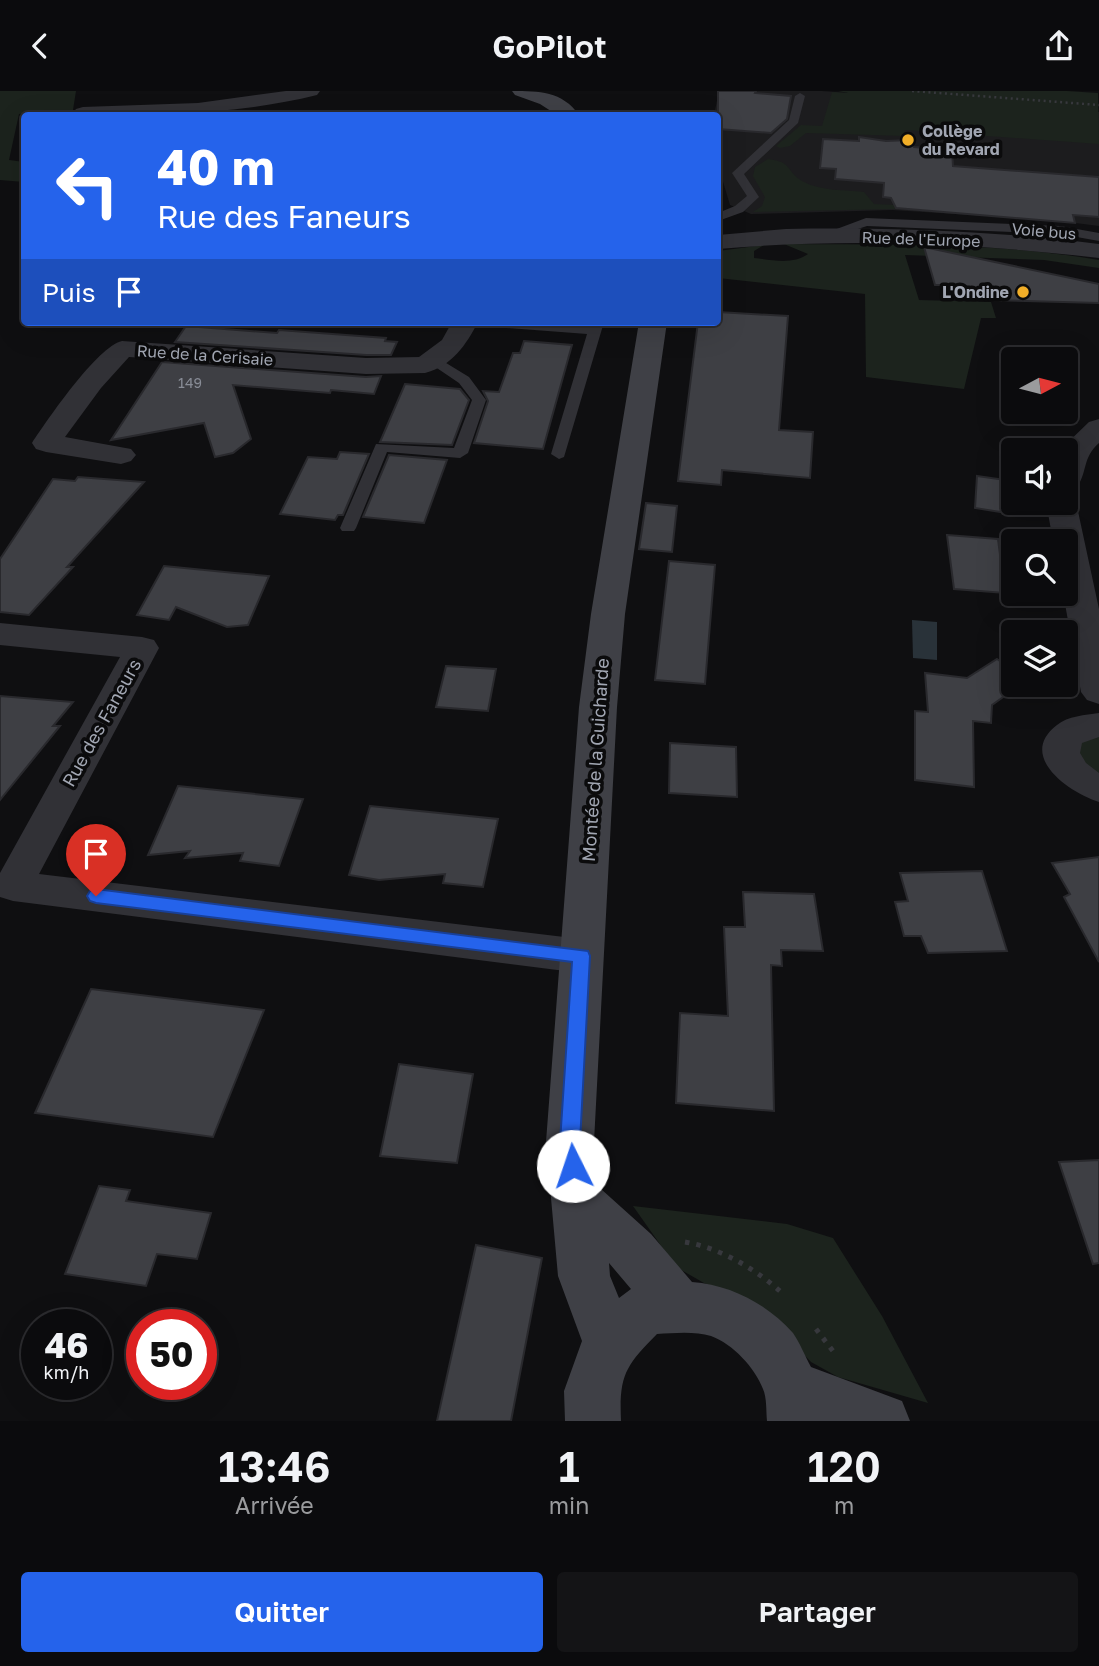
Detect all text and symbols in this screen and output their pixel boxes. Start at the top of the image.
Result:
icon: back [21,27,59,65]
text: GoPilot [492,27,607,65]
icon: share [1040,27,1078,65]
place label: Collège du Revard [922,121,1000,159]
marker: Collège du Revard [900,132,916,148]
text: 40 m [157,137,275,196]
icon: left [42,140,133,231]
text: Rue des Faneurs [157,197,411,235]
street label: Voie bus [1011,218,1077,244]
street label: Rue de l'Europe [861,227,981,251]
icon: arrive [110,273,148,311]
text: Puis [42,277,96,308]
place label: L'Ondine [942,282,1009,302]
marker: L'Ondine [1015,284,1031,300]
street label: Rue de la Cerisaie [136,340,274,370]
north arrow [1001,347,1078,423]
map controls [1001,347,1078,697]
house number: 149 [178,374,202,391]
button: sound [1001,438,1078,515]
button: search [1001,529,1078,606]
button: layers [1001,620,1078,697]
street label: Rue des Faneurs [57,655,145,790]
street label: Montée de la Guicharde [577,657,613,862]
pin [66,824,126,896]
icon: arrive [77,835,115,873]
position arrow [536,1129,610,1203]
speed limit sign: 50 [126,1309,217,1400]
text: 46 [44,1324,89,1366]
text: km/h [44,1361,89,1383]
text: 13:46 [218,1441,330,1491]
text: 1 [558,1441,580,1491]
text: 120 [808,1441,881,1491]
text: Arrivée [235,1491,314,1519]
text: min [549,1491,589,1519]
text: m [834,1491,854,1519]
button: Quitter [21,1572,543,1652]
button: Partager [557,1572,1078,1652]

